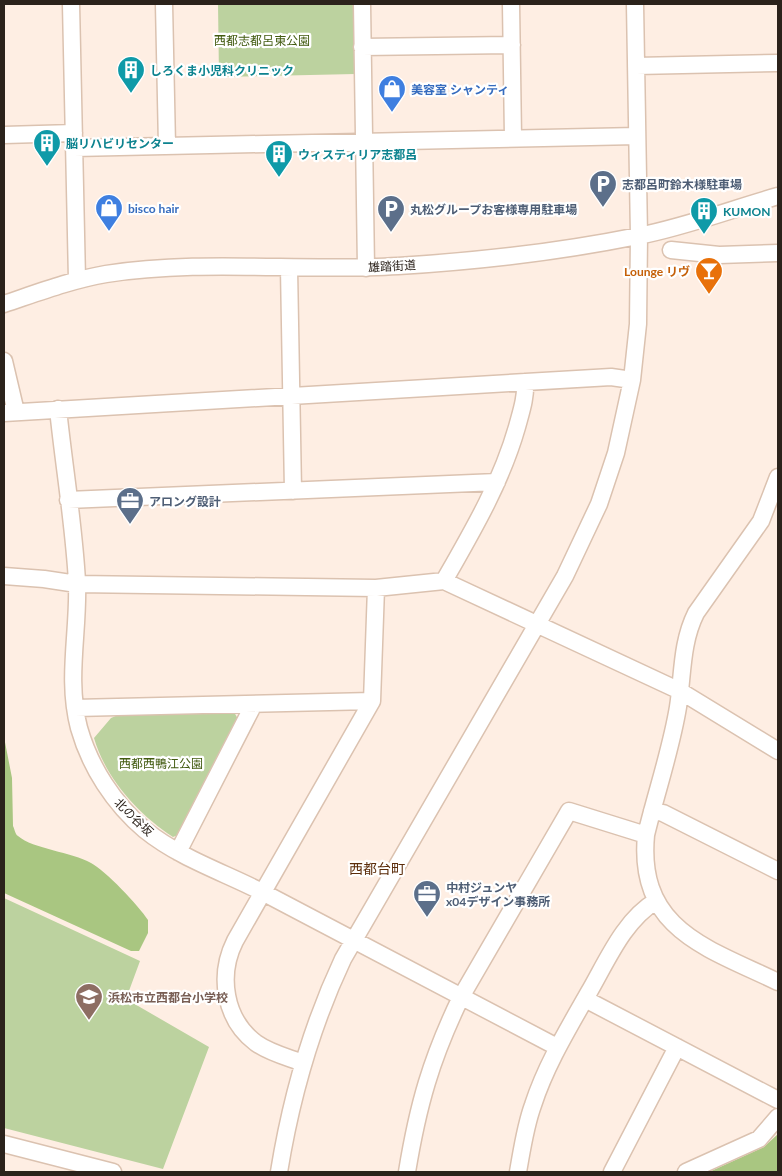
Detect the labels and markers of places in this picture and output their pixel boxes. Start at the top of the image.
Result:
building icon: しろくま小児科クリニック [116,55,146,94]
place label: しろくま小児科クリニック [150,63,294,78]
shop icon: 美容室 シャンティ [377,74,407,113]
place label: 美容室 シャンティ [411,82,509,97]
building icon: 脳リハビリセンター [32,128,62,167]
place label: 脳リハビリセンター [66,136,174,151]
building icon: ウィスティリア志都呂 [264,139,294,178]
place label: ウィスティリア志都呂 [298,147,417,162]
parking icon: 志都呂町鈴木様駐車場 [588,169,618,208]
place label: 志都呂町鈴木様駐車場 [622,177,742,192]
shop icon: bisco hair [94,193,124,232]
parking icon: 丸松グループお客様専用駐車場 [376,194,406,233]
building icon: KUMON [689,196,719,235]
place label: bisco hair [128,201,180,216]
place label: 丸松グループお客様専用駐車場 [410,202,577,217]
place label: KUMON [723,204,770,219]
bar icon: Lounge リヴ [694,256,724,295]
place label: Lounge リヴ [624,264,690,279]
office icon: アロング設計 [115,486,145,525]
place label: アロング設計 [149,494,221,509]
office icon: 中村ジュンヤ x04デザイン事務所 [412,879,442,918]
place label: 中村ジュンヤ x04デザイン事務所 [446,880,550,909]
school or university icon: 浜松市立西都台小学校 [74,982,104,1021]
place label: 浜松市立西都台小学校 [108,990,228,1005]

